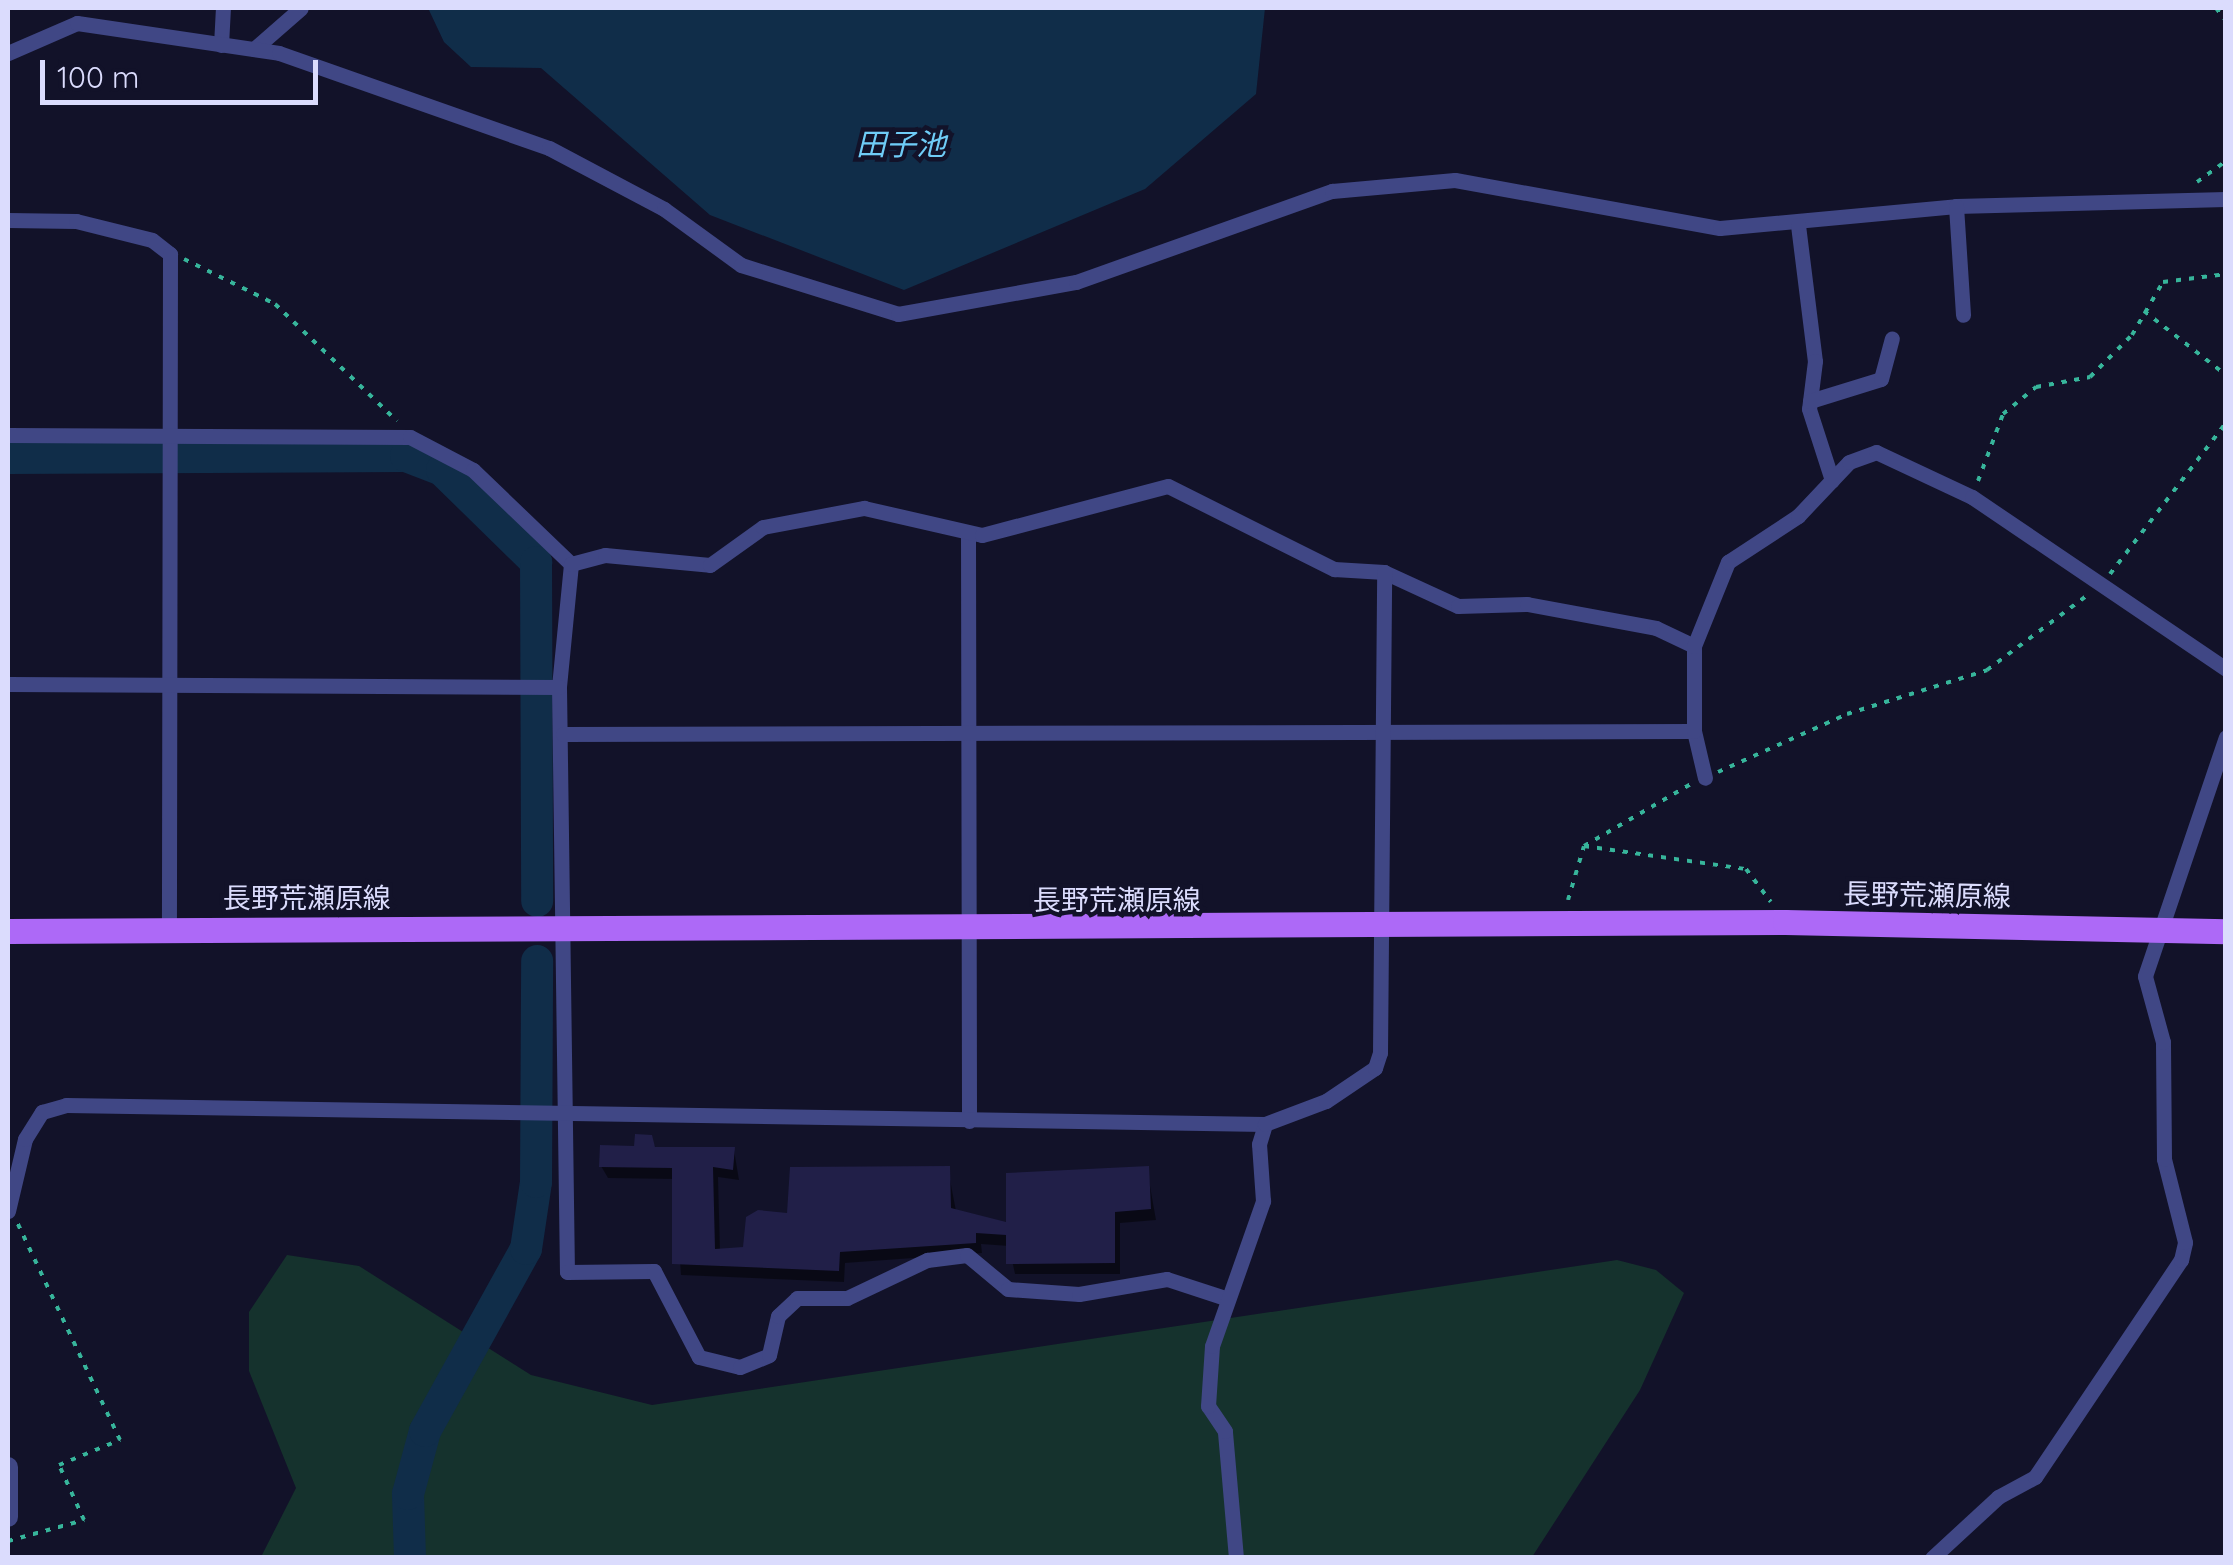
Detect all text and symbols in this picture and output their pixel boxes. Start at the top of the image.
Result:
scale bar [45,40,322,102]
text: 100 m [57,58,139,96]
water label: 田子池 [856,126,946,162]
street label: 長野荒瀬原線 [1843,877,2011,913]
street label: 長野荒瀬原線 [223,881,391,915]
street label: 長野荒瀬原線 [1033,883,1201,917]

